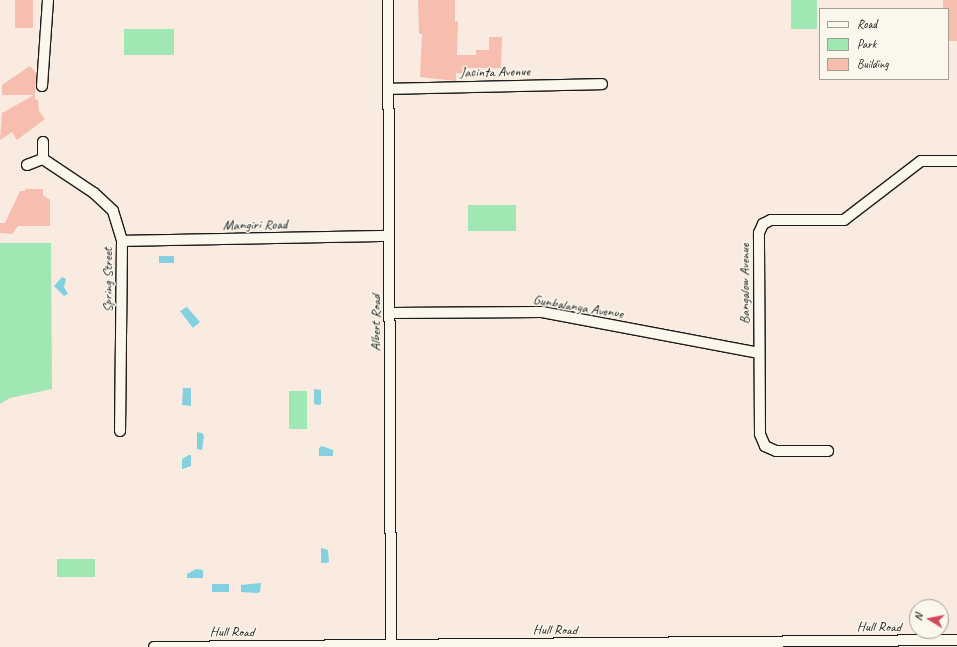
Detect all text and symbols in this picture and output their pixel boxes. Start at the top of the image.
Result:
legend [819,8,949,80]
text: Road [857,16,877,32]
text: Park [857,36,876,52]
text: Building [857,56,889,72]
street label: Jacinta Avenue [460,63,530,81]
street label: Mangiri Road [223,216,287,234]
street label: Bangalow Avenue [737,244,753,324]
street label: Spring Street [100,248,116,312]
street label: Gunbalanya Avenue [532,292,624,322]
street label: Albert Road [368,295,384,351]
north arrow [909,599,949,639]
text: N [911,613,926,622]
street label: Hull Road [857,619,901,635]
street label: Hull Road [533,622,577,638]
street label: Hull Road [210,624,254,640]

